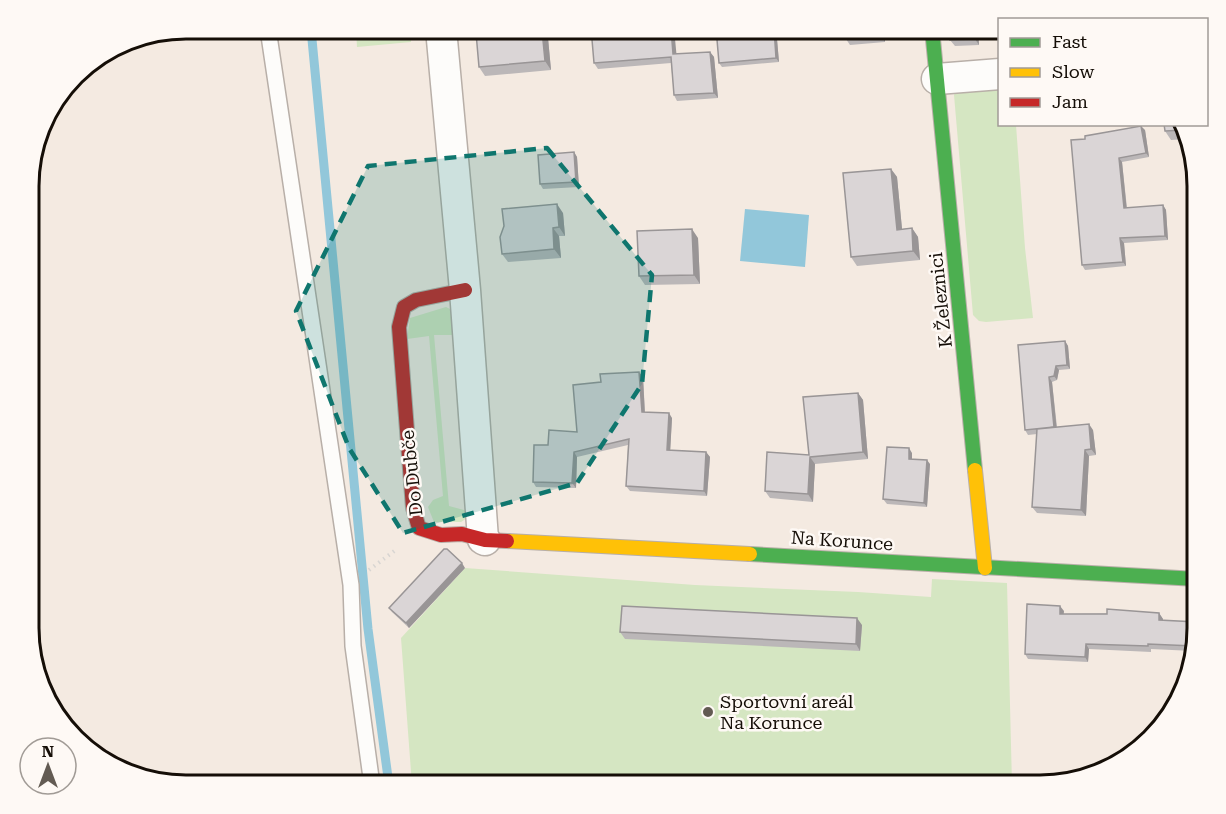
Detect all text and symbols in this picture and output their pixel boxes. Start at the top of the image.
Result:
legend [998,18,1208,126]
text: Fast [1052,31,1087,52]
text: Slow [1052,61,1094,82]
text: Jam [1052,91,1088,112]
street label: K Železnici [925,251,956,349]
street label: Do Dubče [397,429,426,517]
street label: Na Korunce [790,526,894,555]
place label: Sportovní areál Na Korunce [720,691,854,733]
marker: Sportovní areál Na Korunce [701,705,715,719]
north arrow [18,736,78,796]
text: N [42,742,54,761]

